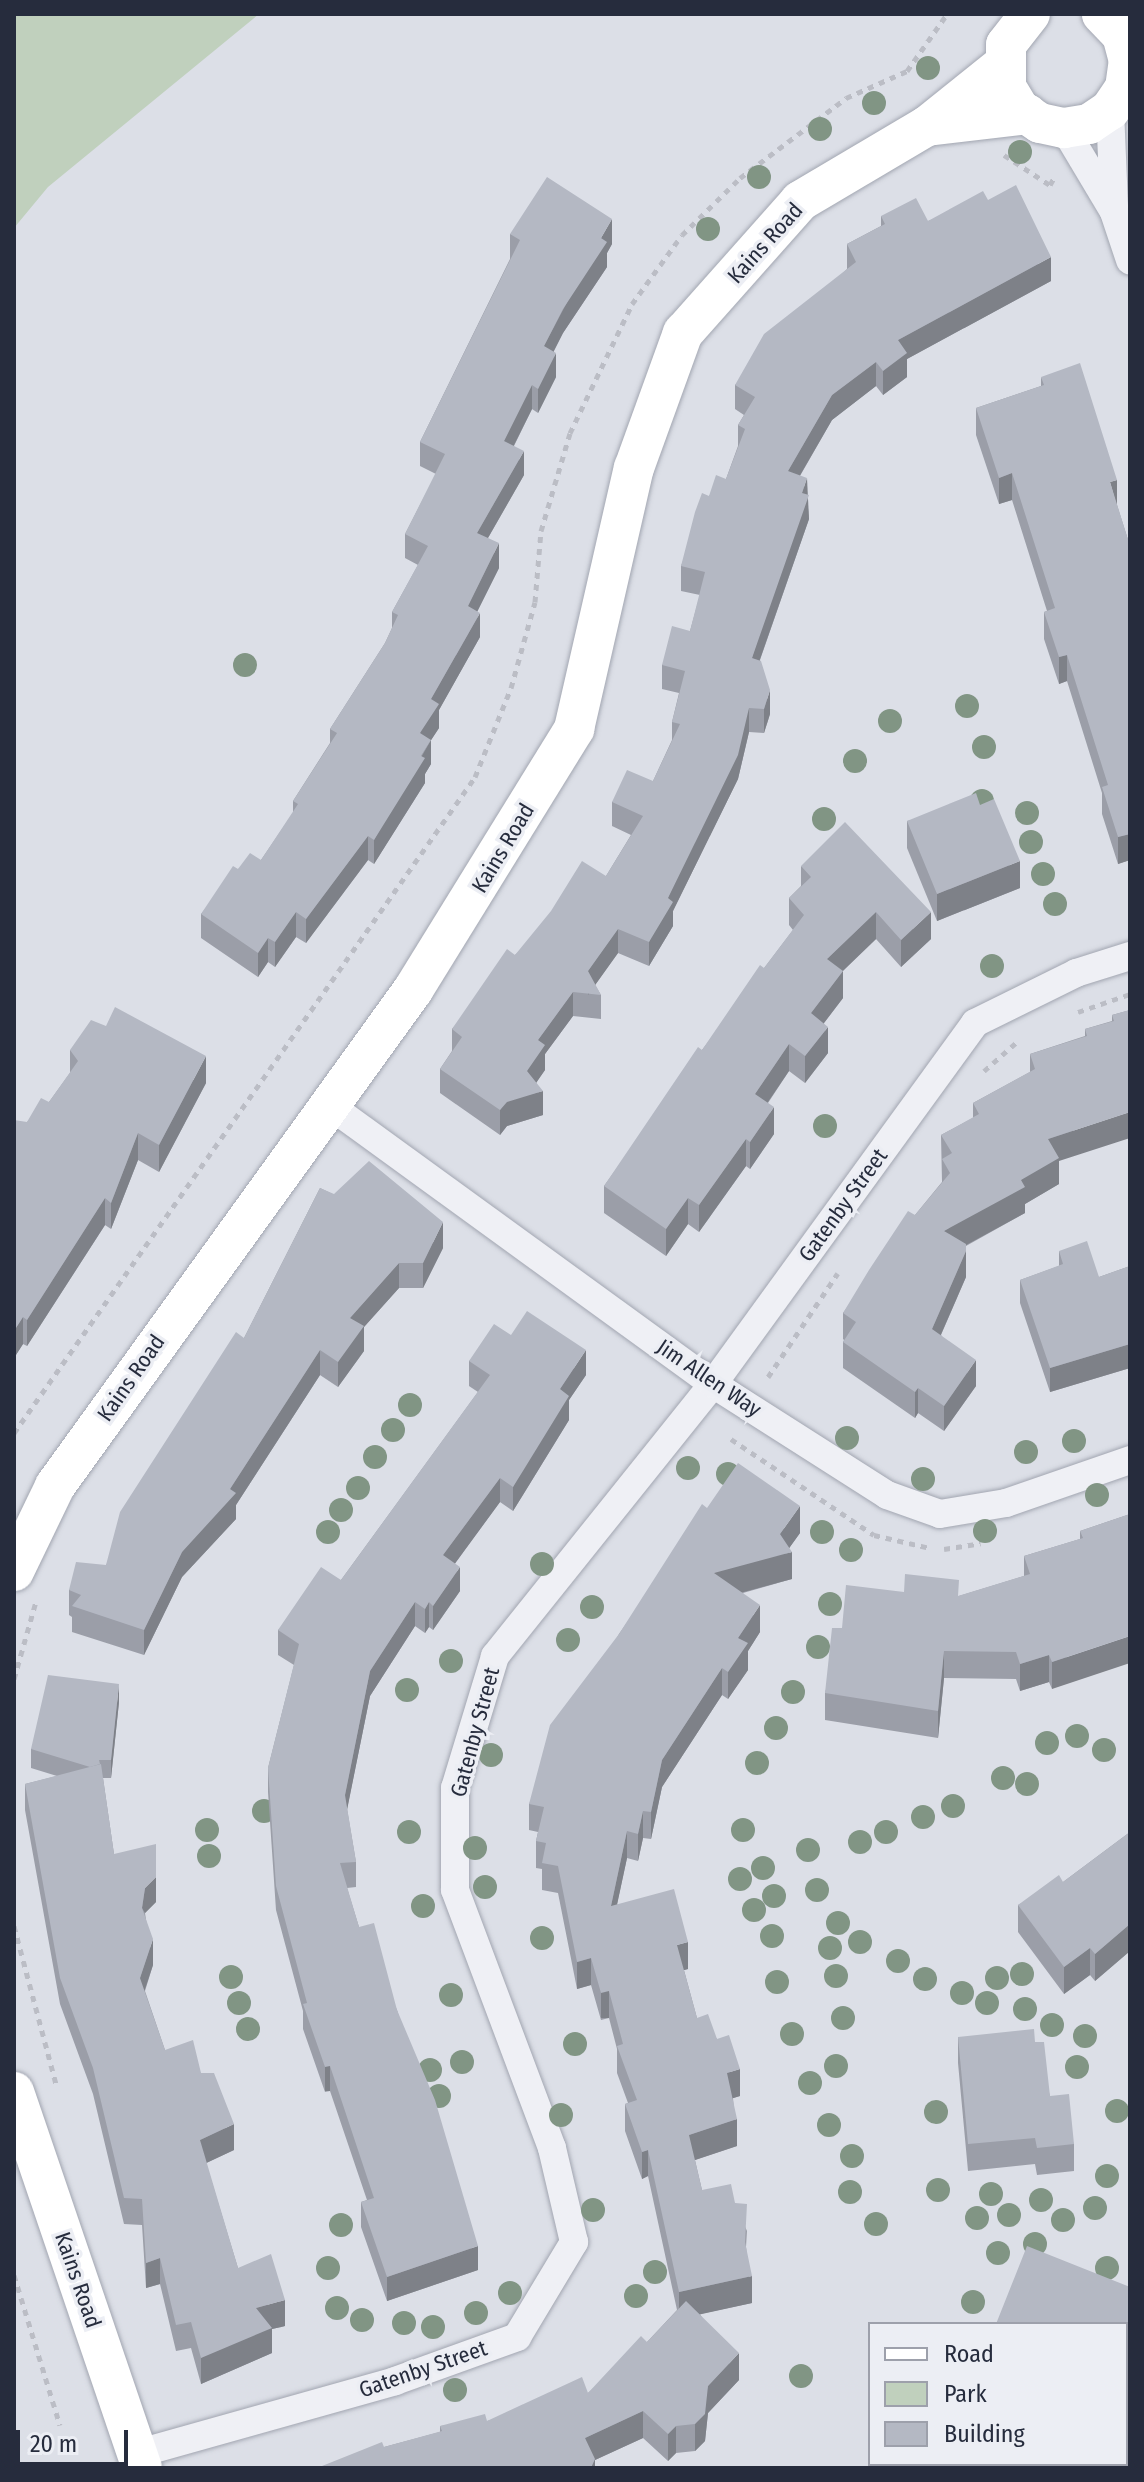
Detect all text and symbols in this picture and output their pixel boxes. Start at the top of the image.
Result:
street label: Kains Road [722,197,808,289]
street label: Kains Road [466,799,540,897]
street label: Gatenby Street [793,1143,893,1267]
street label: Kains Road [92,1330,170,1426]
street label: Jim Allen Way [652,1333,766,1423]
street label: Gatenby Street [445,1664,505,1800]
street label: Kains Road [49,2229,107,2331]
legend [868,2322,1128,2466]
street label: Gatenby Street [356,2335,490,2403]
text: Road [944,2340,994,2368]
text: Park [944,2380,987,2408]
scale bar [20,2414,132,2464]
text: Building [944,2420,1025,2448]
text: 20 m [30,2430,77,2458]

